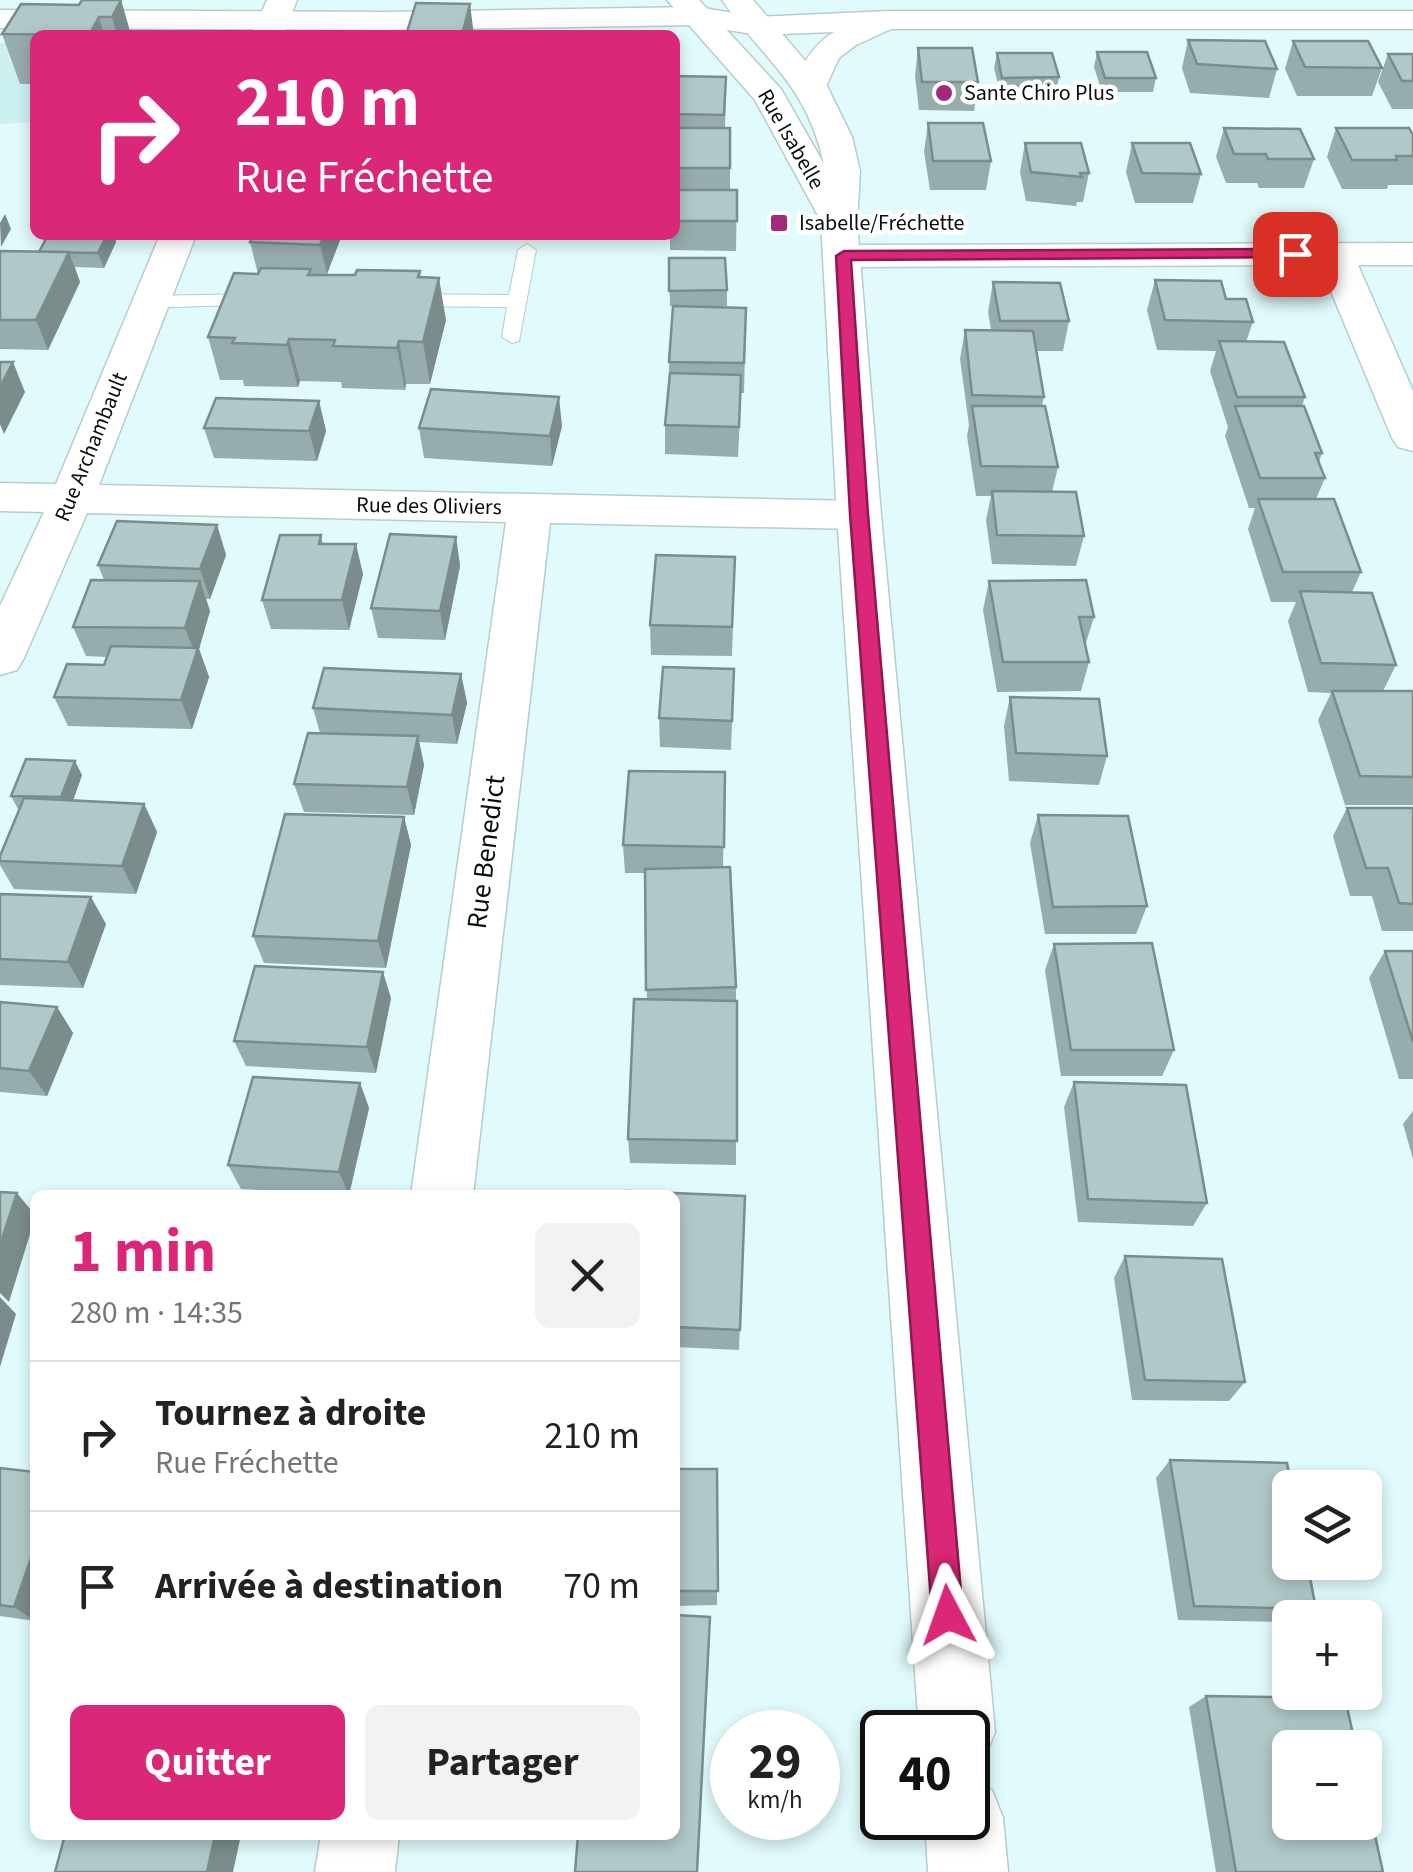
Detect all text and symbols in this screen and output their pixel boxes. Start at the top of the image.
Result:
text: 210 m [235,53,420,153]
icon: right [70,70,200,200]
place label: Sante Chiro Plus [964,77,1114,109]
marker: Sante Chiro Plus [933,82,955,104]
street label: Rue Isabelle [749,83,833,195]
text: Rue Fréchette [235,146,493,210]
place label: Isabelle/Fréchette [799,207,965,239]
marker: Isabelle/Fréchette [768,212,790,234]
pin [1253,212,1338,297]
icon: arrive [1268,227,1323,282]
street label: Rue Archambault [46,367,136,526]
street label: Rue des Oliviers [356,489,502,523]
street label: Rue Benedict [457,772,515,931]
text: 1 min [70,1210,216,1295]
button: close [535,1223,640,1328]
text: 280 m · 14:35 [70,1290,243,1336]
text: Tournez à droite [155,1386,427,1440]
icon: right [70,1409,125,1464]
text: 210 m [544,1409,640,1463]
text: Rue Fréchette [155,1440,339,1486]
map controls [1272,1470,1382,1840]
button: layers [1272,1470,1382,1580]
icon: arrive [70,1559,125,1614]
text: Arrivée à destination [155,1559,503,1613]
text: 70 m [563,1559,640,1613]
position arrow [896,1563,1000,1667]
button: + [1272,1600,1382,1710]
button: Quitter [70,1705,345,1820]
button: Partager [365,1705,640,1820]
speed limit sign: 40 [860,1710,990,1840]
text: 29 [749,1727,801,1798]
button: − [1272,1730,1382,1840]
text: km/h [747,1782,803,1818]

